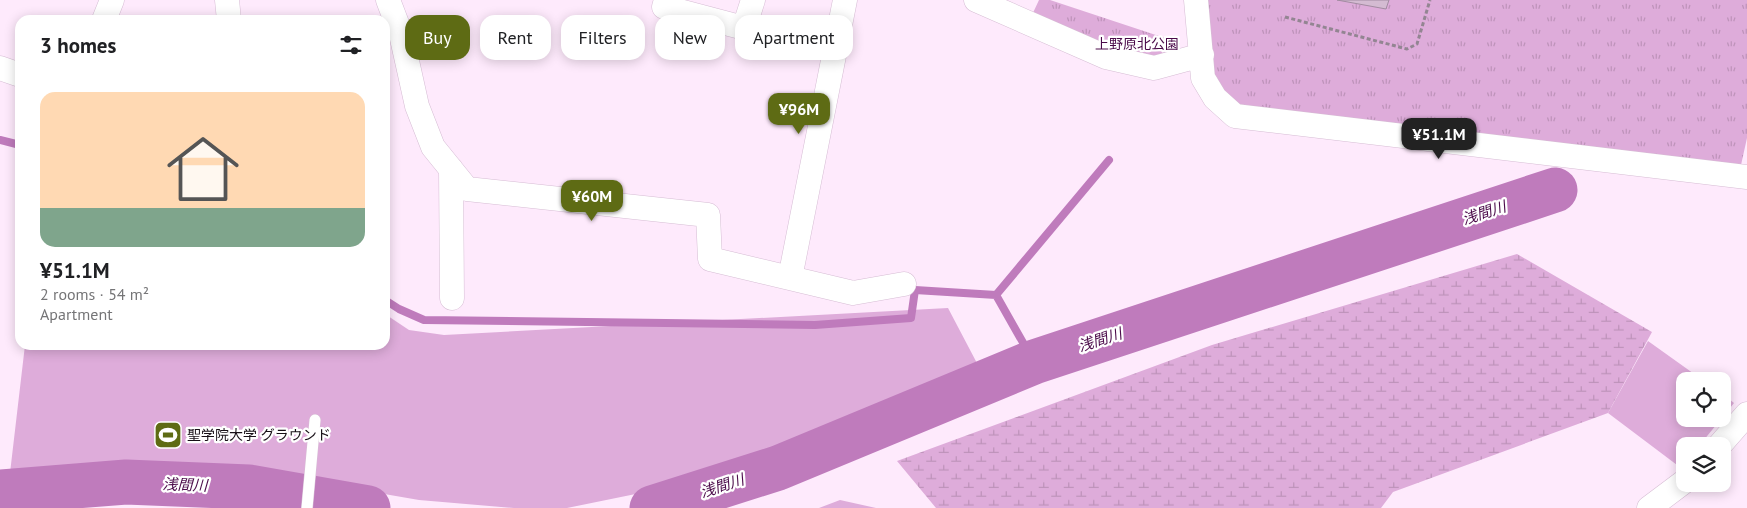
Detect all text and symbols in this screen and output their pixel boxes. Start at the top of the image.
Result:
chip: Buy [405,15,470,60]
chip: Rent [480,15,551,60]
chip: Filters [561,15,645,60]
chip: New [655,15,725,60]
chip: Apartment [735,15,853,60]
icon: filters [337,31,365,59]
text: 3 homes [40,32,116,59]
park label: 上野原北公園 [1095,35,1179,53]
pin: ¥96M [769,92,829,135]
text: ¥96M [779,99,819,119]
pin: ¥51.1M [1398,118,1480,160]
icon: home [158,124,248,214]
text: ¥51.1M [1412,124,1466,144]
pin: ¥60M [562,180,622,222]
text: ¥60M [572,186,612,206]
water label: 浅間川 [1460,196,1510,229]
text: ¥51.1M [40,257,110,284]
text: 2 rooms · 54 m² [40,284,149,304]
text: Apartment [40,304,113,324]
water label: 浅間川 [1076,323,1126,356]
map controls [1676,372,1731,492]
button: locate [1676,372,1731,427]
sports icon: 聖学院大学 グラウンド [153,420,183,450]
place label: 聖学院大学 グラウンド [187,426,331,444]
button: layers [1676,437,1731,492]
water label: 浅間川 [698,469,748,502]
water label: 浅間川 [162,474,210,495]

